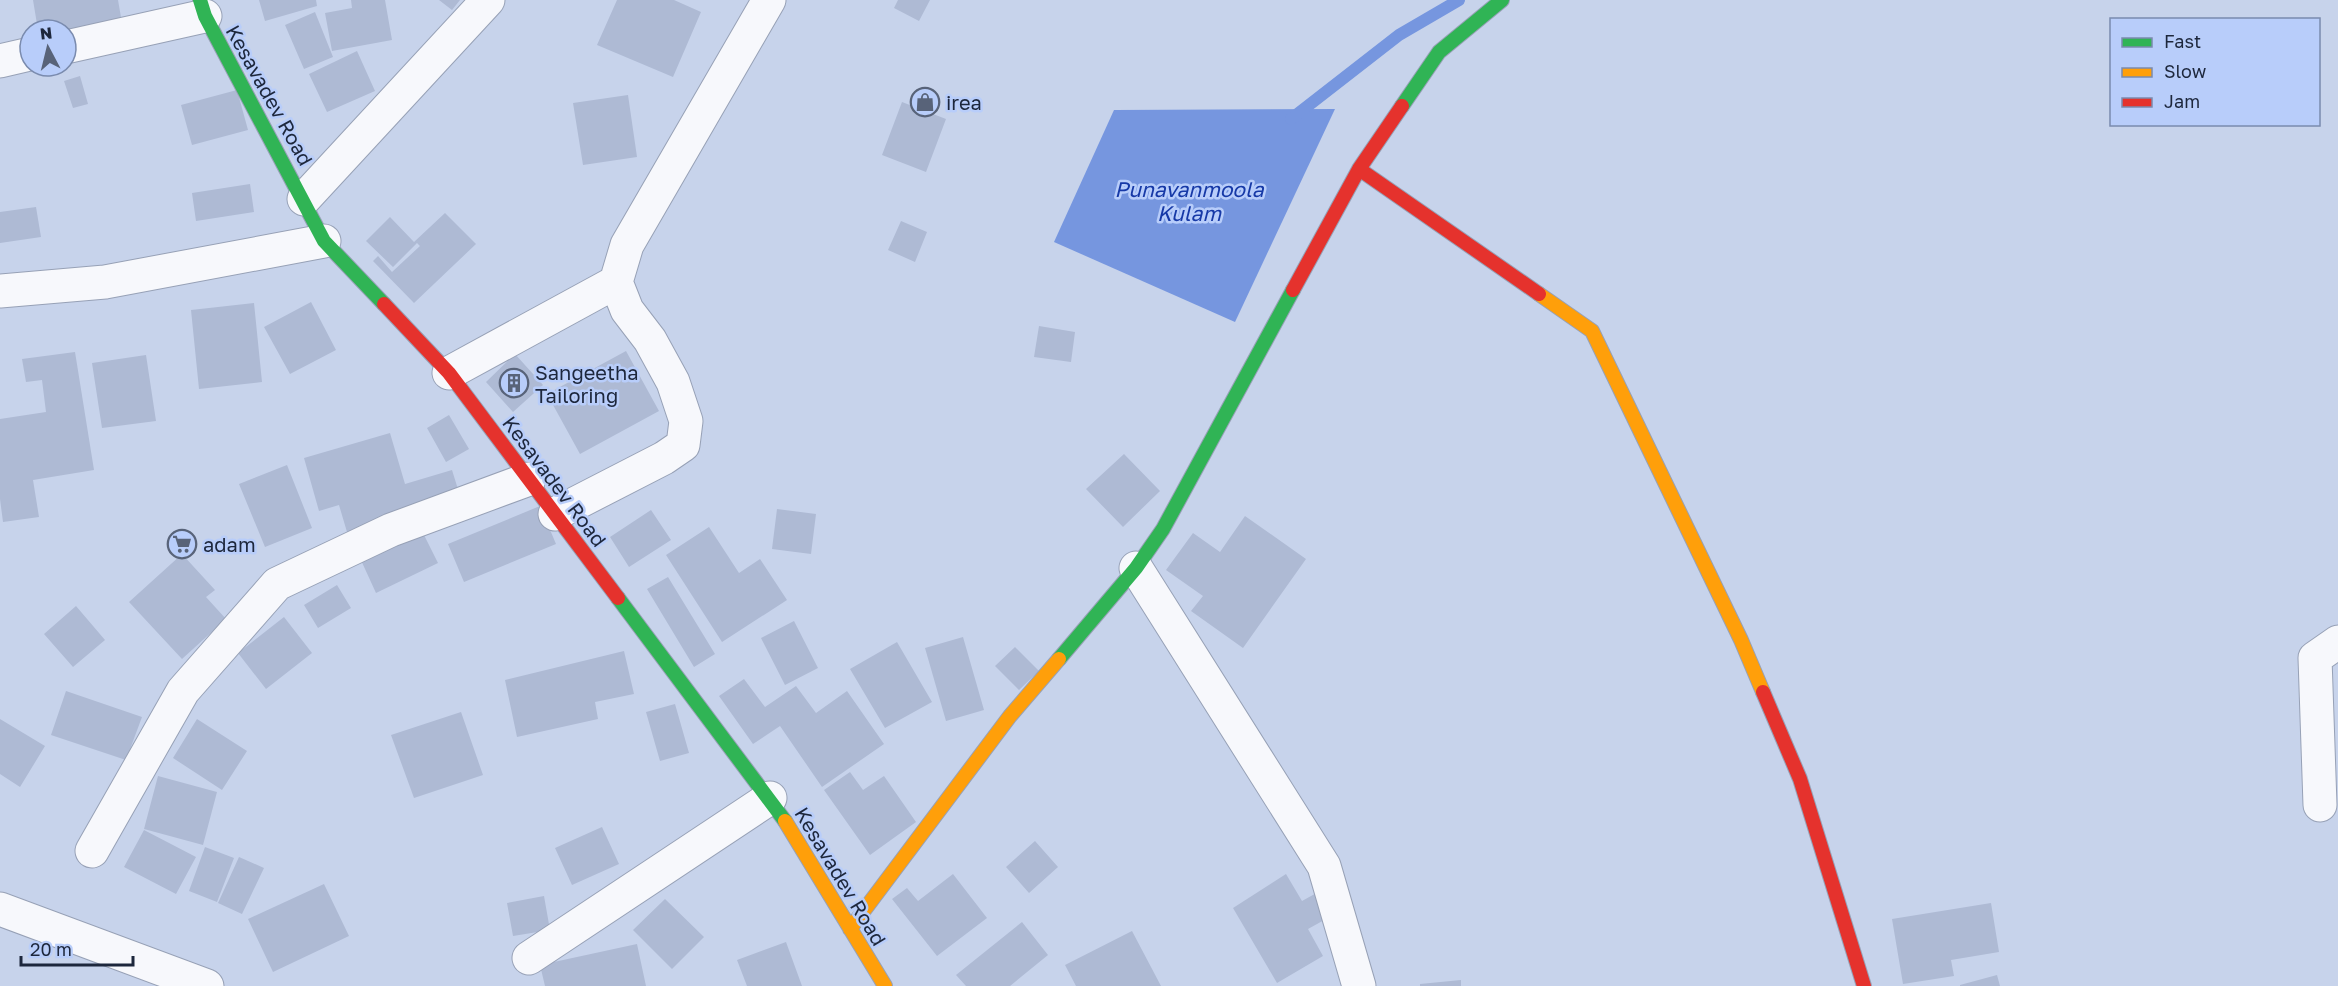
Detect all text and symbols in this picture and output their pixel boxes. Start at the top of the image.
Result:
north arrow [18,18,78,78]
legend [2110,18,2320,126]
street label: Kesavadev Road [221,20,319,170]
text: N [39,22,53,44]
text: Fast [2164,30,2201,52]
text: Slow [2164,60,2207,82]
shop icon: irea [909,86,941,118]
place label: irea [946,90,982,114]
text: Jam [2164,90,2200,112]
water label: Punavanmoola Kulam [1114,176,1265,226]
place label: Sangeetha Tailoring [535,360,639,407]
building icon: Sangeetha Tailoring [498,367,530,399]
street label: Kesavadev Road [498,411,612,551]
supermarket icon: adam [166,528,198,560]
place label: adam [203,532,256,556]
street label: Kesavadev Road [790,802,892,950]
scale bar [21,929,134,967]
text: 20 m [30,938,72,960]

